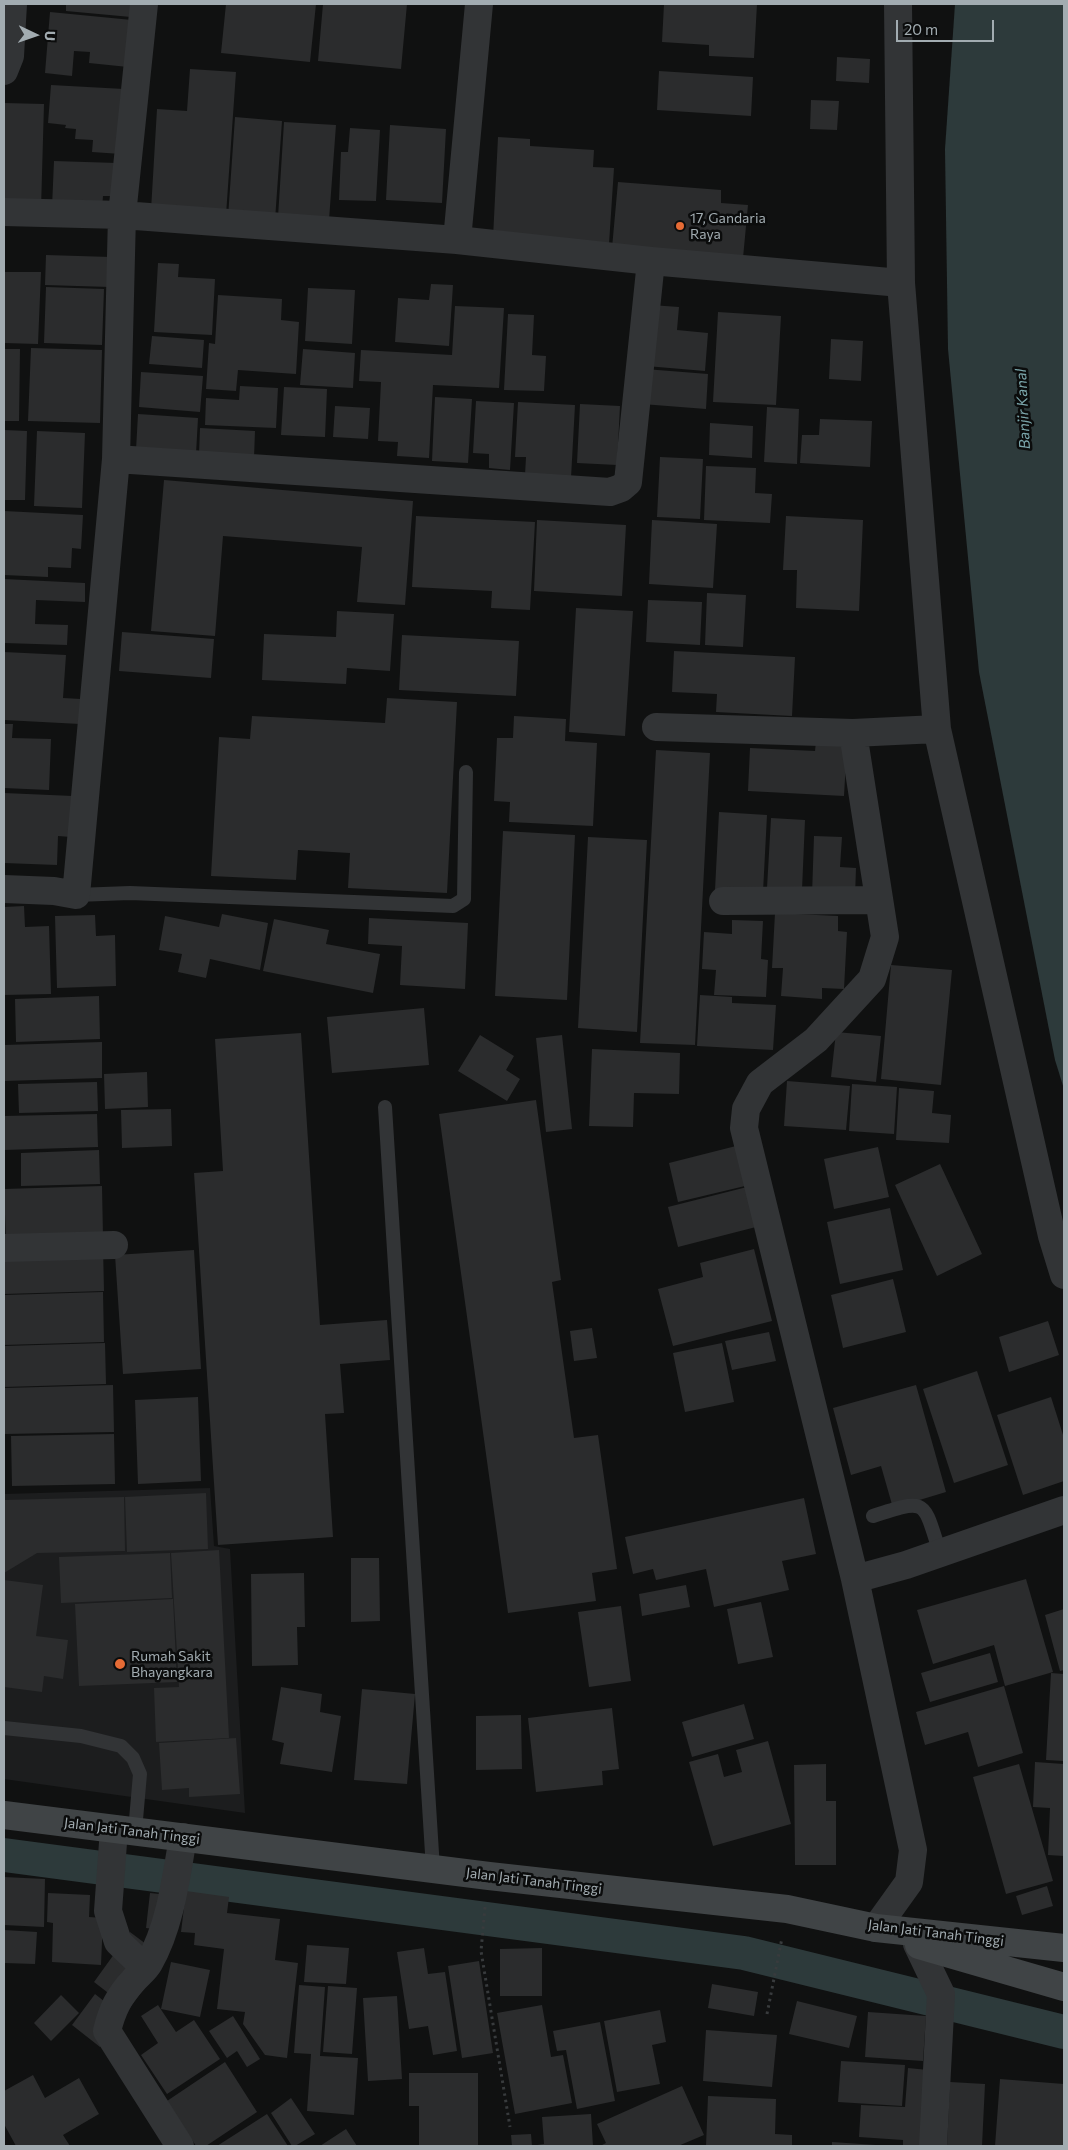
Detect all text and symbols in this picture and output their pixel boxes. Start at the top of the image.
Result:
north arrow [10,10,60,60]
scale bar [898,10,996,42]
text: 20 m [904,20,938,38]
text: U [42,30,59,41]
place label: 17, Gandaria Raya [690,210,766,242]
marker: 17, Gandaria Raya [674,220,686,232]
water label: Banjir Kanal [1012,368,1034,450]
place label: Rumah Sakit Bhayangkara [131,1648,213,1680]
marker: Rumah Sakit Bhayangkara [113,1657,127,1671]
street label: Jalan Jati Tanah Tinggi [63,1814,201,1848]
street label: Jalan Jati Tanah Tinggi [465,1864,603,1898]
street label: Jalan Jati Tanah Tinggi [867,1916,1005,1950]

